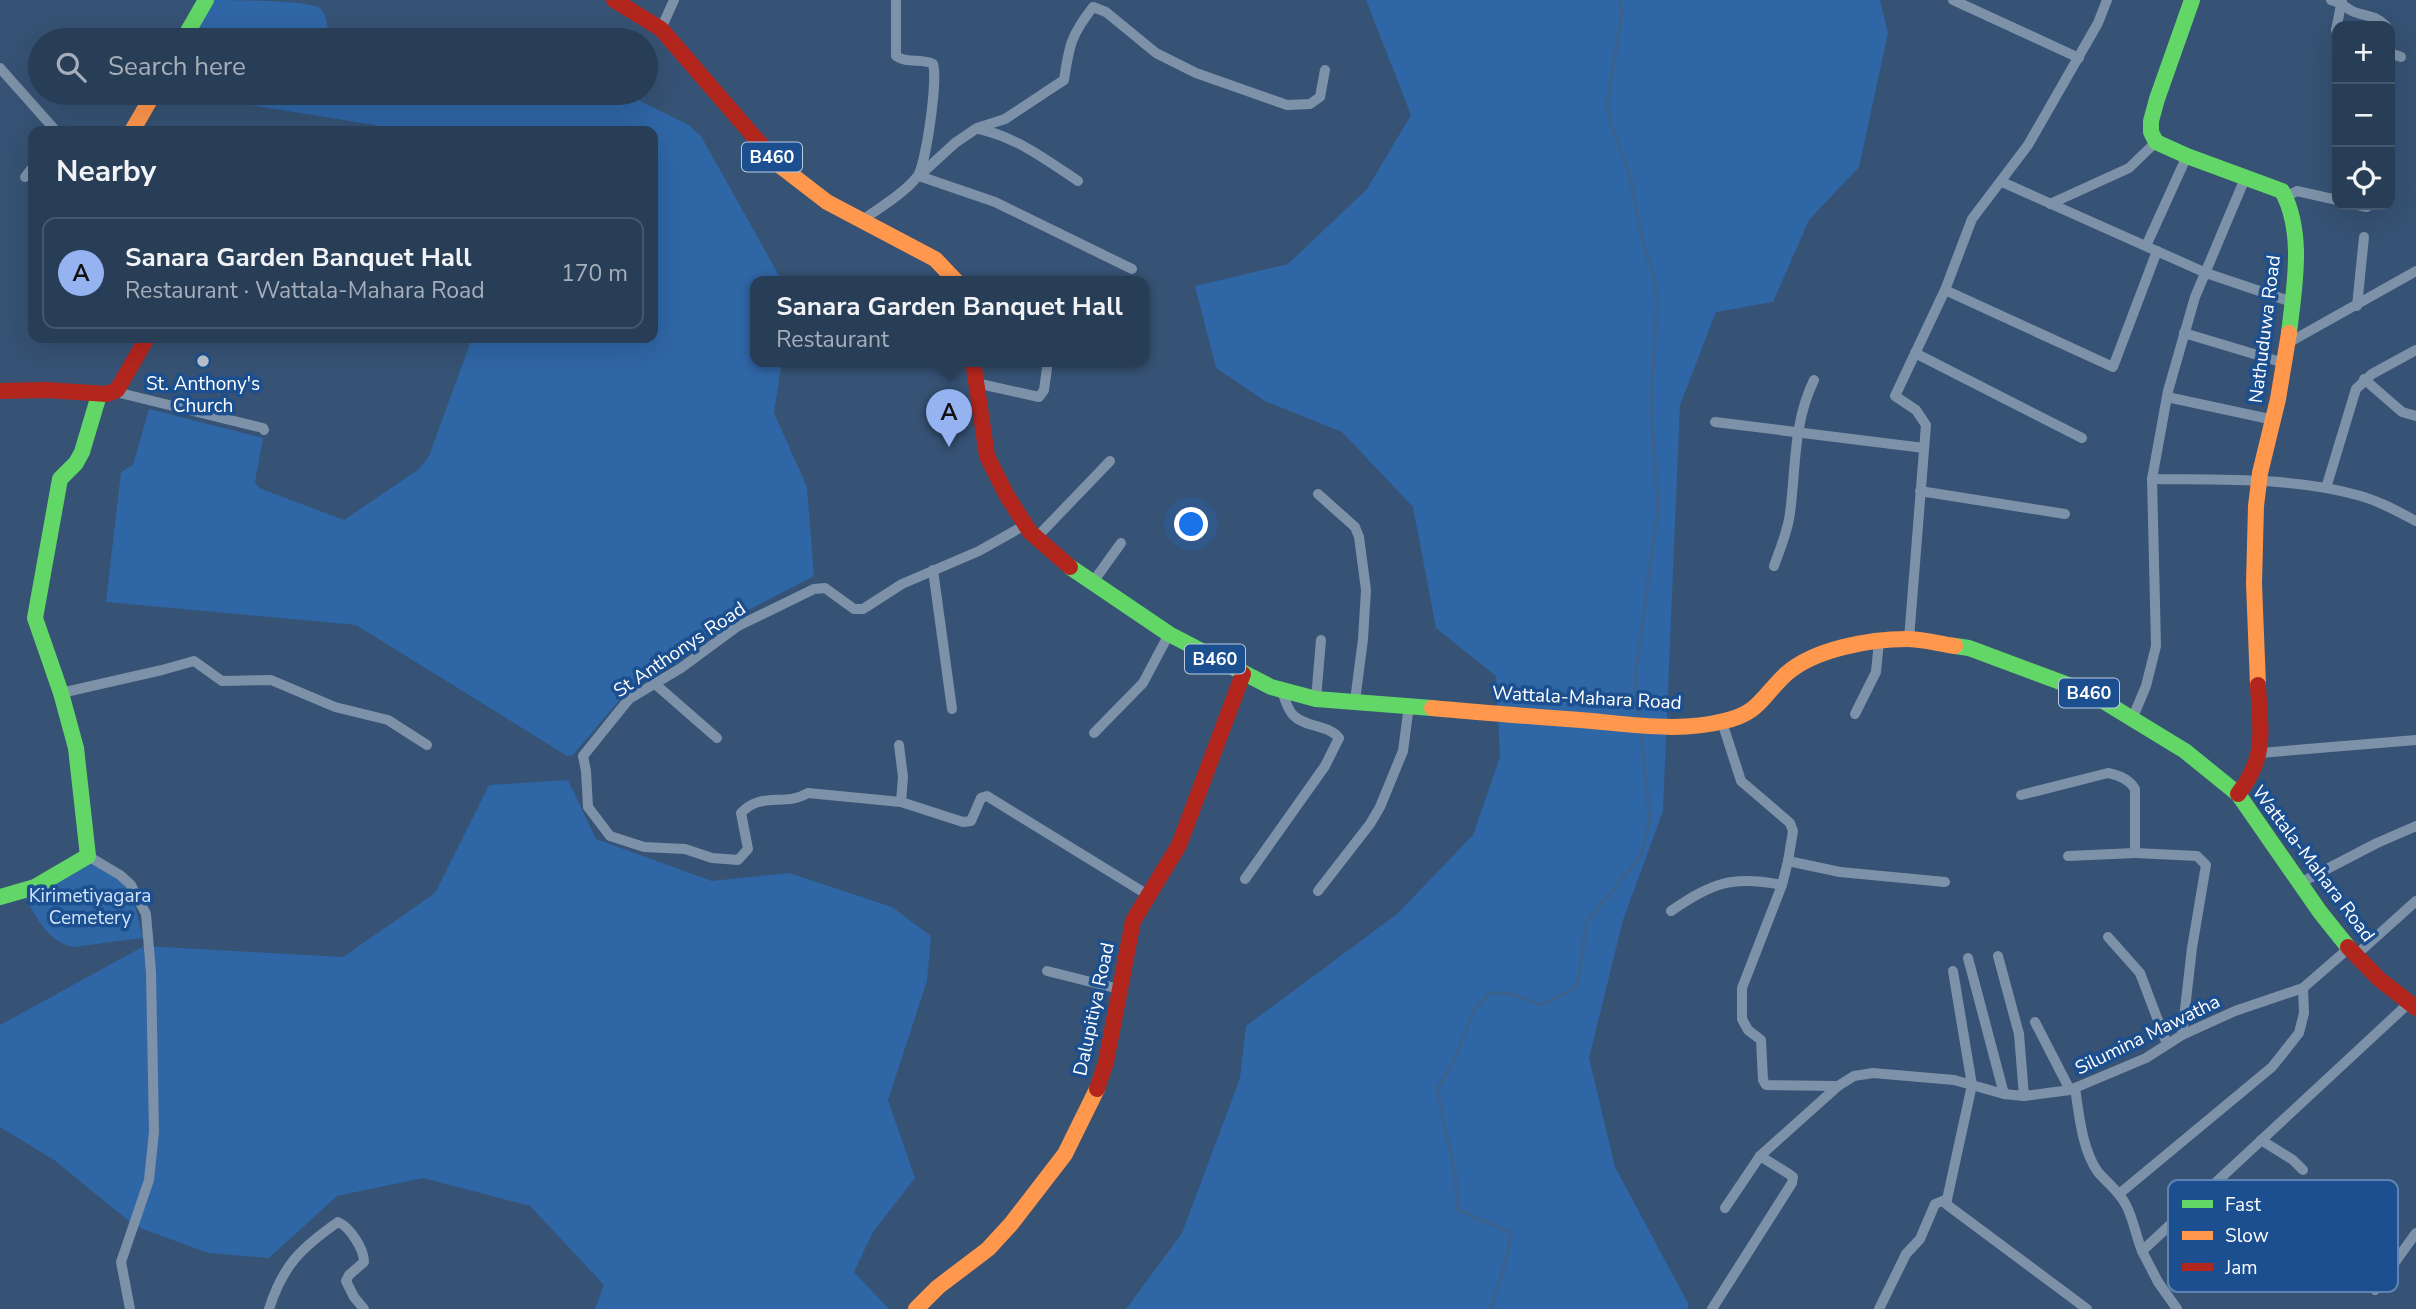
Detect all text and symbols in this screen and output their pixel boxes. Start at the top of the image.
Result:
map controls [2332,21,2395,210]
button: + [2332,21,2395,84]
search box [28,28,658,105]
icon: search [52,48,90,86]
text: Search here [108,49,246,84]
button: − [2332,84,2395,147]
road number: B460 [742,142,802,172]
button: locate [2332,147,2395,210]
text: Nearby [56,151,156,192]
text: Sanara Garden Banquet Hall [125,240,472,275]
street label: Nathuduwa Road [2243,254,2287,405]
text: A [72,258,90,289]
text: 170 m [561,258,628,289]
text: Restaurant · Wattala-Mahara Road [125,275,485,306]
popup [750,276,1149,367]
text: Sanara Garden Banquet Hall [776,289,1123,324]
text: Restaurant [776,324,889,355]
marker: St. Anthony's Church [195,353,211,369]
place label: St. Anthony's Church [146,371,260,419]
pin: A [926,389,972,447]
your location [1174,507,1208,541]
street label: St Anthonys Road [608,596,751,704]
road number: B460 [1185,644,1245,674]
road number: B460 [2059,678,2119,708]
street label: Wattala-Mahara Road [1491,680,1682,716]
street label: Wattala-Mahara Road [2246,780,2381,947]
park label: Kirimetiyagara Cemetery [29,883,151,931]
street label: Dalupitiya Road [1067,940,1121,1078]
street label: Silumina Mawatha [2071,988,2224,1081]
legend [2168,1180,2398,1292]
text: Fast [2225,1192,2261,1218]
text: Slow [2225,1223,2269,1249]
text: Jam [2224,1255,2258,1281]

